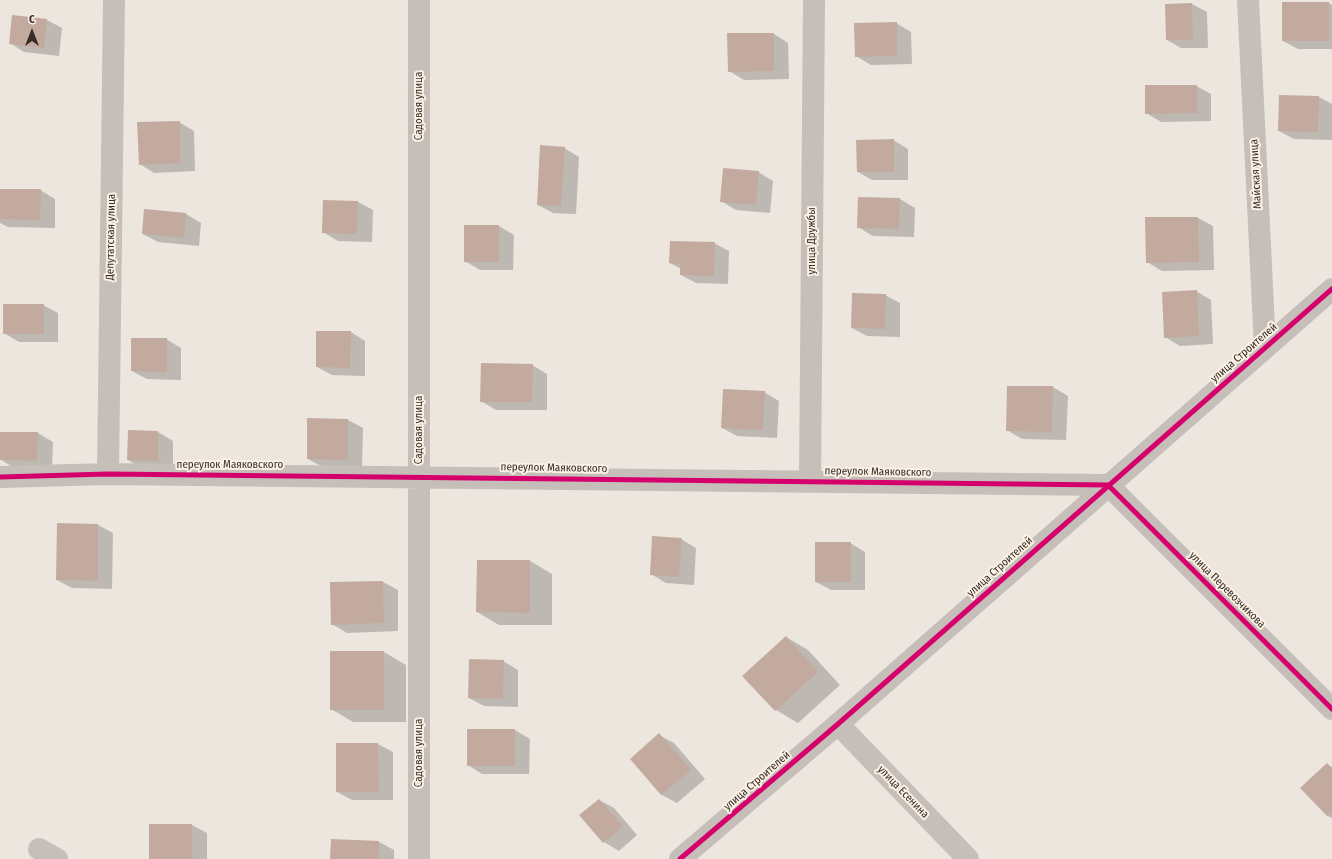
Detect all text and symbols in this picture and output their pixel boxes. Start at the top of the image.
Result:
north arrow [12,12,52,52]
text: С [29,13,35,26]
street label: Садовая улица [412,72,426,140]
street label: Майская улица [1248,139,1264,209]
street label: Депутатская улица [104,194,118,280]
street label: улица Дружбы [805,208,819,274]
street label: улица Строителей [1208,321,1280,385]
street label: Садовая улица [412,396,426,464]
street label: переулок Маяковского [177,458,283,472]
street label: переулок Маяковского [500,460,608,476]
street label: переулок Маяковского [824,464,932,480]
street label: улица Строителей [964,534,1036,600]
street label: улица Перевозчикова [1186,549,1268,631]
street label: Садовая улица [412,719,426,787]
street label: улица Строителей [721,749,793,813]
street label: улица Есенина [875,763,931,821]

